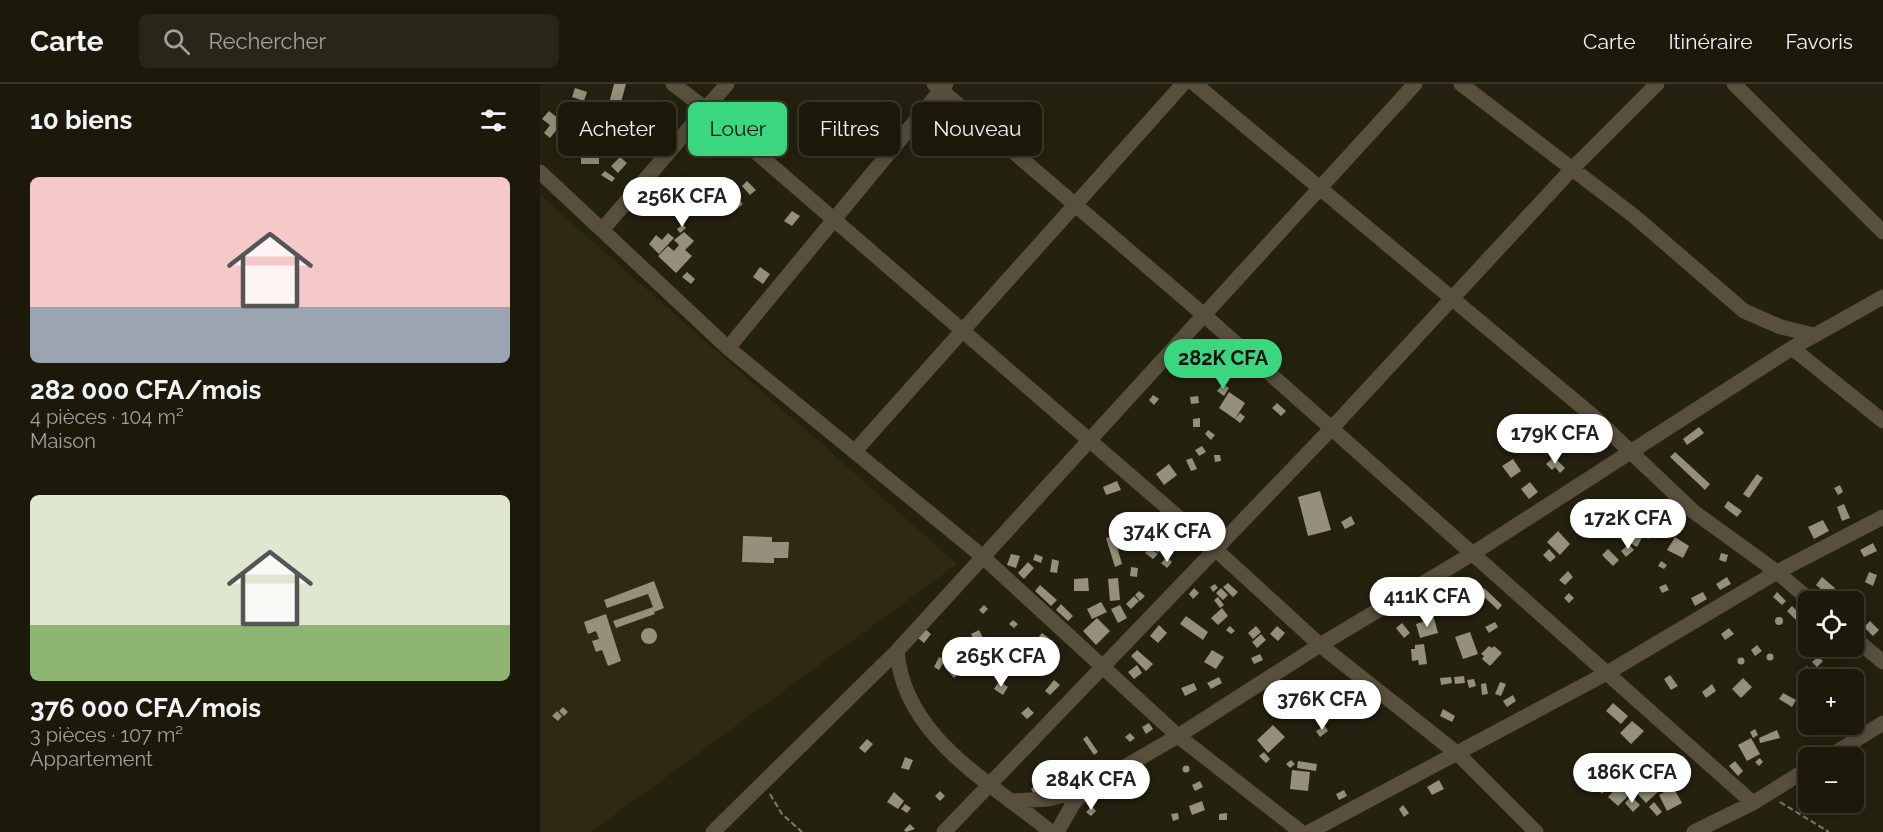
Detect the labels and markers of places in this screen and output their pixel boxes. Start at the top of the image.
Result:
pin: 256K CFA [620,177,744,228]
pin: 282K CFA [1161,339,1285,390]
pin: 179K CFA [1493,414,1617,465]
pin: 172K CFA [1566,499,1690,550]
pin: 374K CFA [1105,512,1229,563]
pin: 411K CFA [1365,577,1489,628]
pin: 265K CFA [939,637,1063,688]
pin: 376K CFA [1260,680,1384,731]
pin: 186K CFA [1570,753,1694,804]
pin: 284K CFA [1029,760,1153,811]

